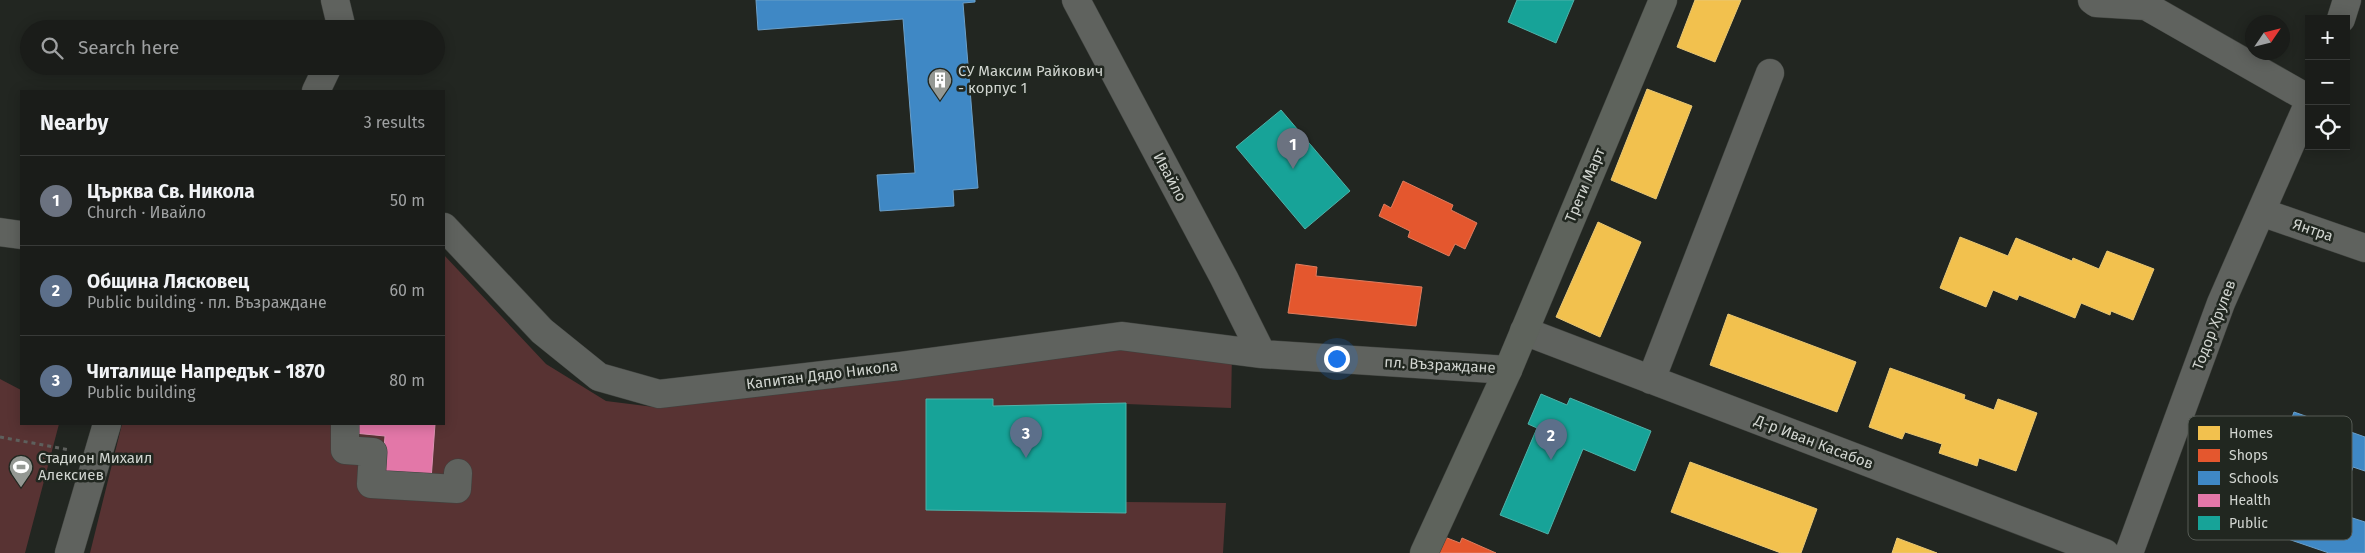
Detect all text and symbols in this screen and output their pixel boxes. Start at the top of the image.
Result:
north arrow [2245,15,2290,60]
map controls [2305,15,2350,150]
button: + [2305,15,2350,60]
search box [20,20,445,75]
icon: search [38,34,66,62]
text: Search here [78,36,179,59]
button: − [2305,60,2350,105]
place label: СУ Максим Райкович - корпус 1 [958,62,1103,97]
building icon: СУ Максим Райкович - корпус 1 [927,67,953,101]
button: locate [2305,105,2350,150]
text: Nearby [40,110,108,136]
text: 3 results [364,113,425,132]
pin: 1 [1277,128,1309,169]
street label: Трети Март [1561,145,1609,225]
street label: Ивайло [1150,149,1190,205]
text: Църква Св. Никола [87,180,255,203]
text: 1 [52,191,60,210]
text: 50 m [390,191,425,210]
text: Church · Ивайло [87,203,206,222]
street label: Янтра [2290,215,2336,245]
text: Община Лясковец [87,270,249,293]
street label: Тодор Хрулев [2189,277,2239,373]
text: 2 [52,281,60,300]
text: 60 m [390,281,425,300]
text: Public building · пл. Възраждане [87,293,327,312]
your location [1324,346,1350,372]
street label: пл. Възраждане [1384,353,1496,377]
street label: Капитан Дядо Никола [745,357,899,393]
text: Читалище Напредък - 1870 [87,360,325,383]
text: 3 [52,371,60,390]
text: 80 m [389,371,425,390]
text: Public building [87,383,195,402]
street label: Д-р Иван Касабов [1751,411,1876,473]
legend [2188,416,2352,540]
pin: 3 [1010,417,1042,458]
pin: 2 [1535,419,1567,460]
text: Homes [2229,425,2273,442]
text: Shops [2229,447,2268,464]
place label: Стадион Михаил Алексиев [38,449,153,484]
sports icon: Стадион Михаил Алексиев [8,454,34,488]
text: Schools [2229,470,2279,487]
text: Health [2229,492,2271,509]
text: Public [2229,515,2268,532]

